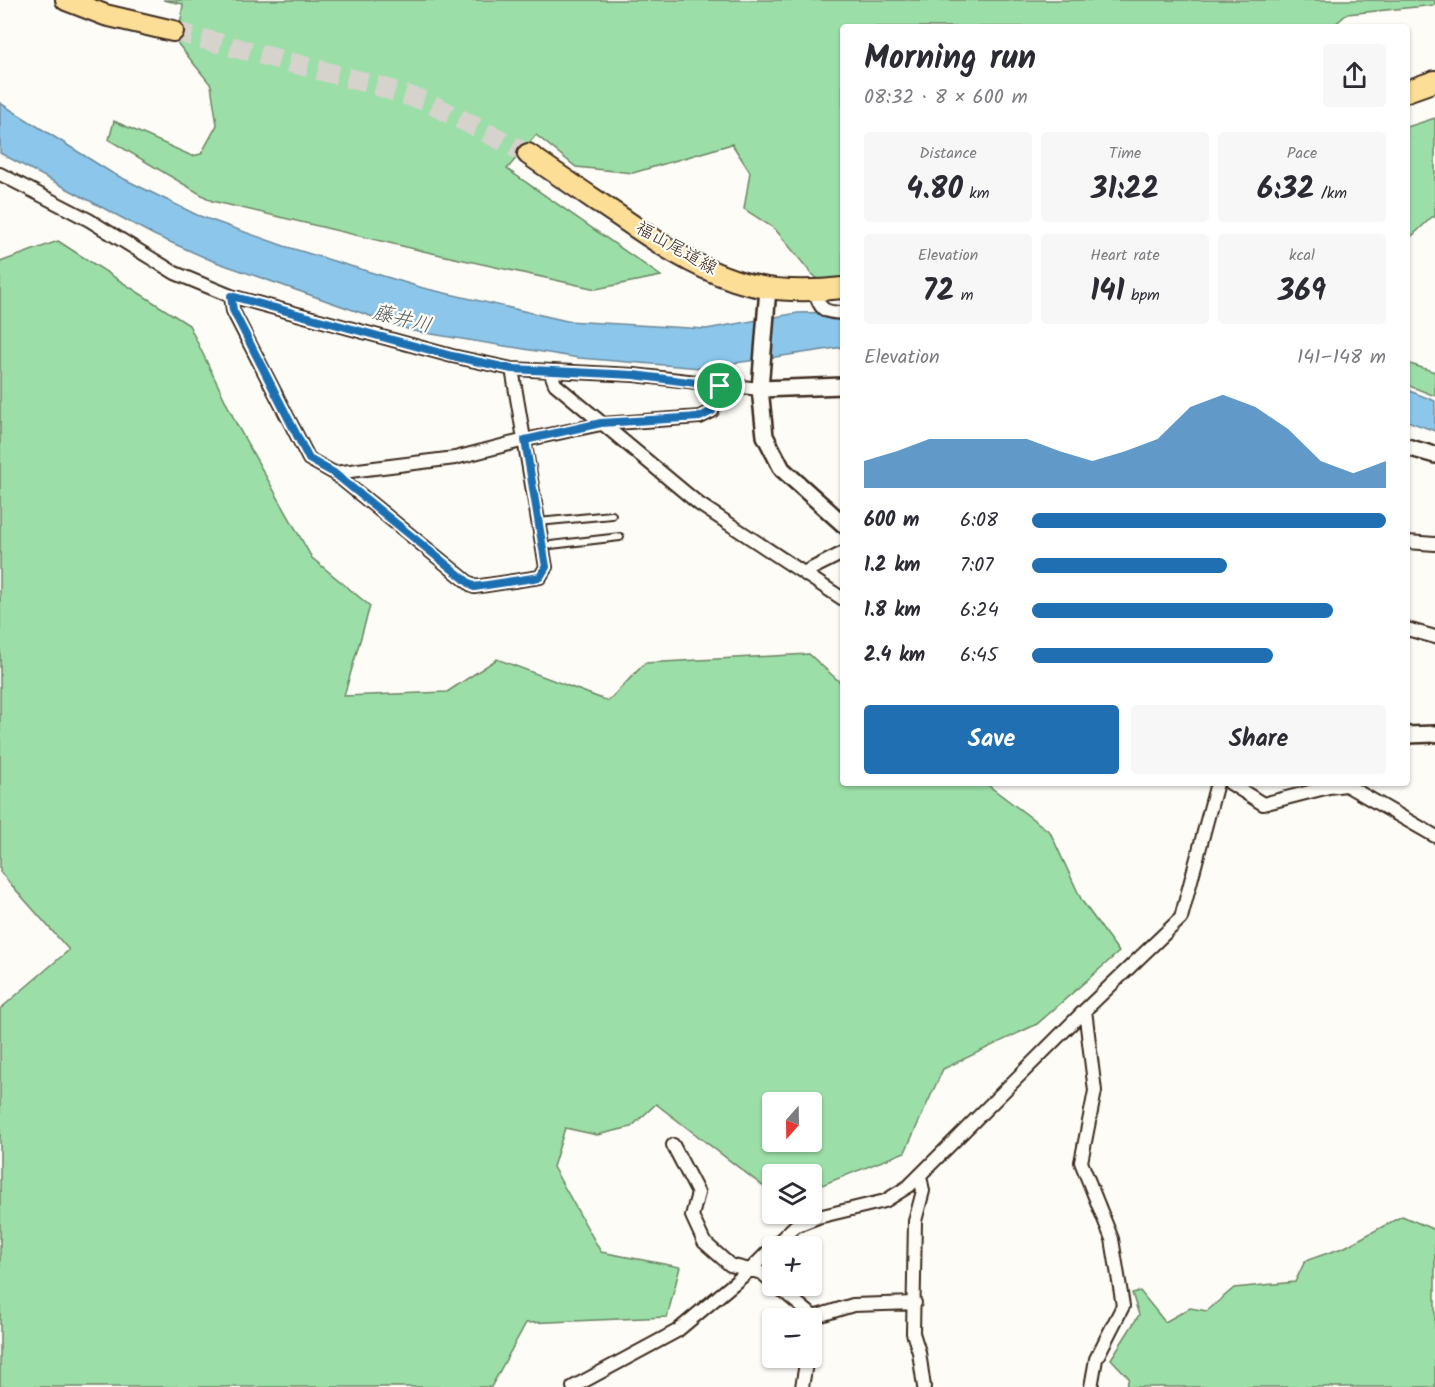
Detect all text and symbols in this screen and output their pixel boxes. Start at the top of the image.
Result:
text: Morning run [864,33,1036,86]
button: share [1323,44,1386,107]
text: 08:32 · 8 × 600 m [864,82,1028,114]
text: Distance [919,141,977,166]
text: Time [1109,141,1141,166]
text: Pace [1287,141,1317,166]
text: 4.80 [906,166,963,214]
text: 31:22 [1091,166,1159,214]
text: 6:32 [1257,166,1315,214]
text: km [963,181,990,206]
text: /km [1315,181,1347,206]
street label: 福山尾道線 [630,215,722,283]
text: Elevation [918,243,978,268]
text: Heart rate [1090,243,1160,268]
text: kcal [1289,243,1315,268]
text: 72 [923,268,954,316]
text: 141 [1090,268,1125,316]
text: 369 [1278,268,1326,316]
text: m [954,283,973,308]
text: bpm [1125,283,1160,308]
water label: 藤井川 [369,297,435,343]
text: Elevation [864,342,940,374]
text: 141–148 m [1297,342,1386,374]
pin [694,360,745,411]
icon: arrive [703,369,736,402]
text: 600 m [864,505,919,537]
text: 6:08 [960,505,998,537]
text: 1.2 km [864,550,920,582]
text: 7:07 [960,550,993,582]
text: 1.8 km [864,595,921,627]
text: 6:24 [960,595,999,627]
text: 2.4 km [864,640,925,672]
text: 6:45 [960,640,998,672]
button: Save [864,705,1119,774]
button: Share [1131,705,1386,774]
north arrow [762,1092,822,1152]
map controls [762,1092,822,1368]
button: layers [762,1164,822,1224]
button: + [762,1236,822,1296]
button: − [762,1308,822,1368]

